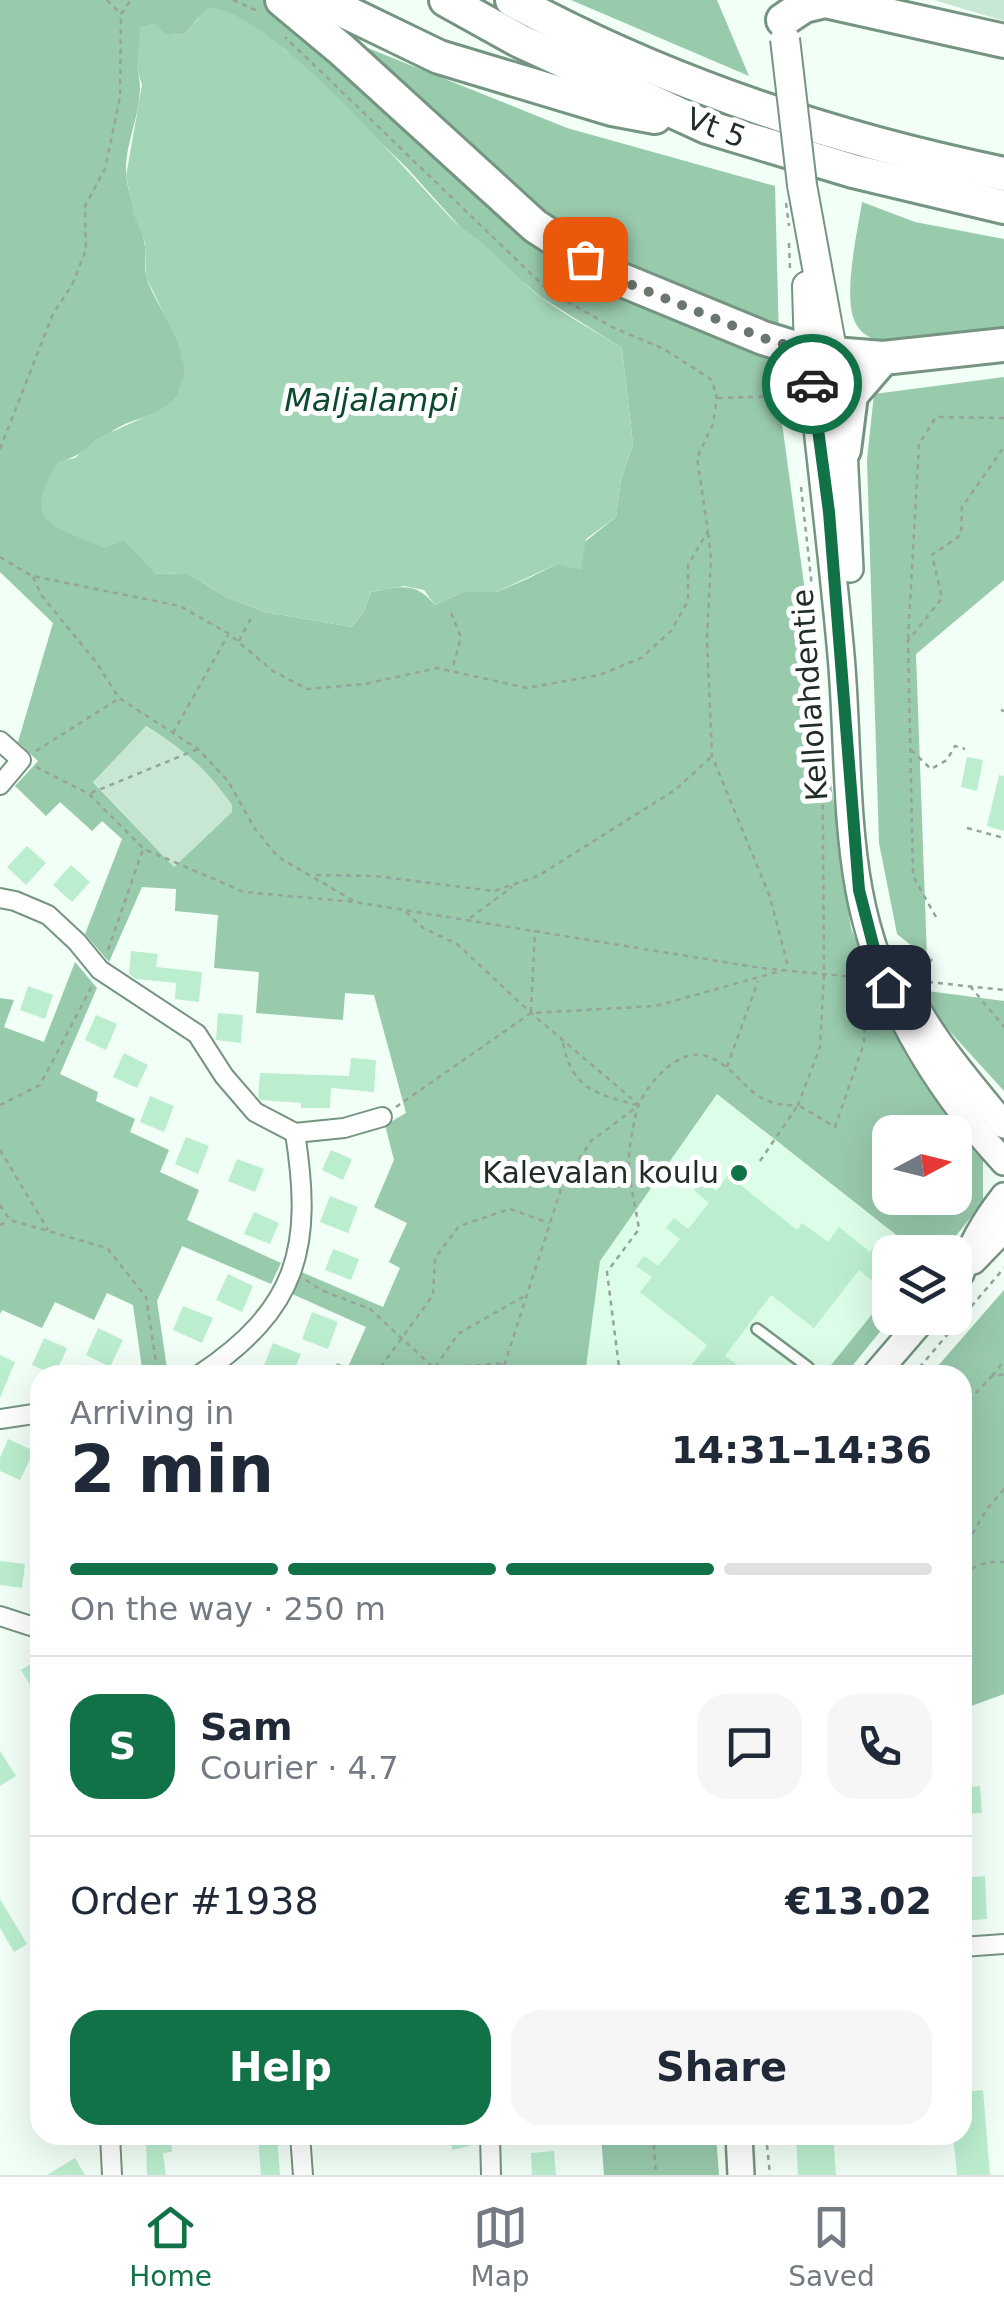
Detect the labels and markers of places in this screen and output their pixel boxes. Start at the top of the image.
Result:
pin [543,217,628,302]
pin [846,945,931,1030]
place label: Kalevalan koulu [482,1155,719,1190]
marker: Kalevalan koulu [728,1162,750,1184]

